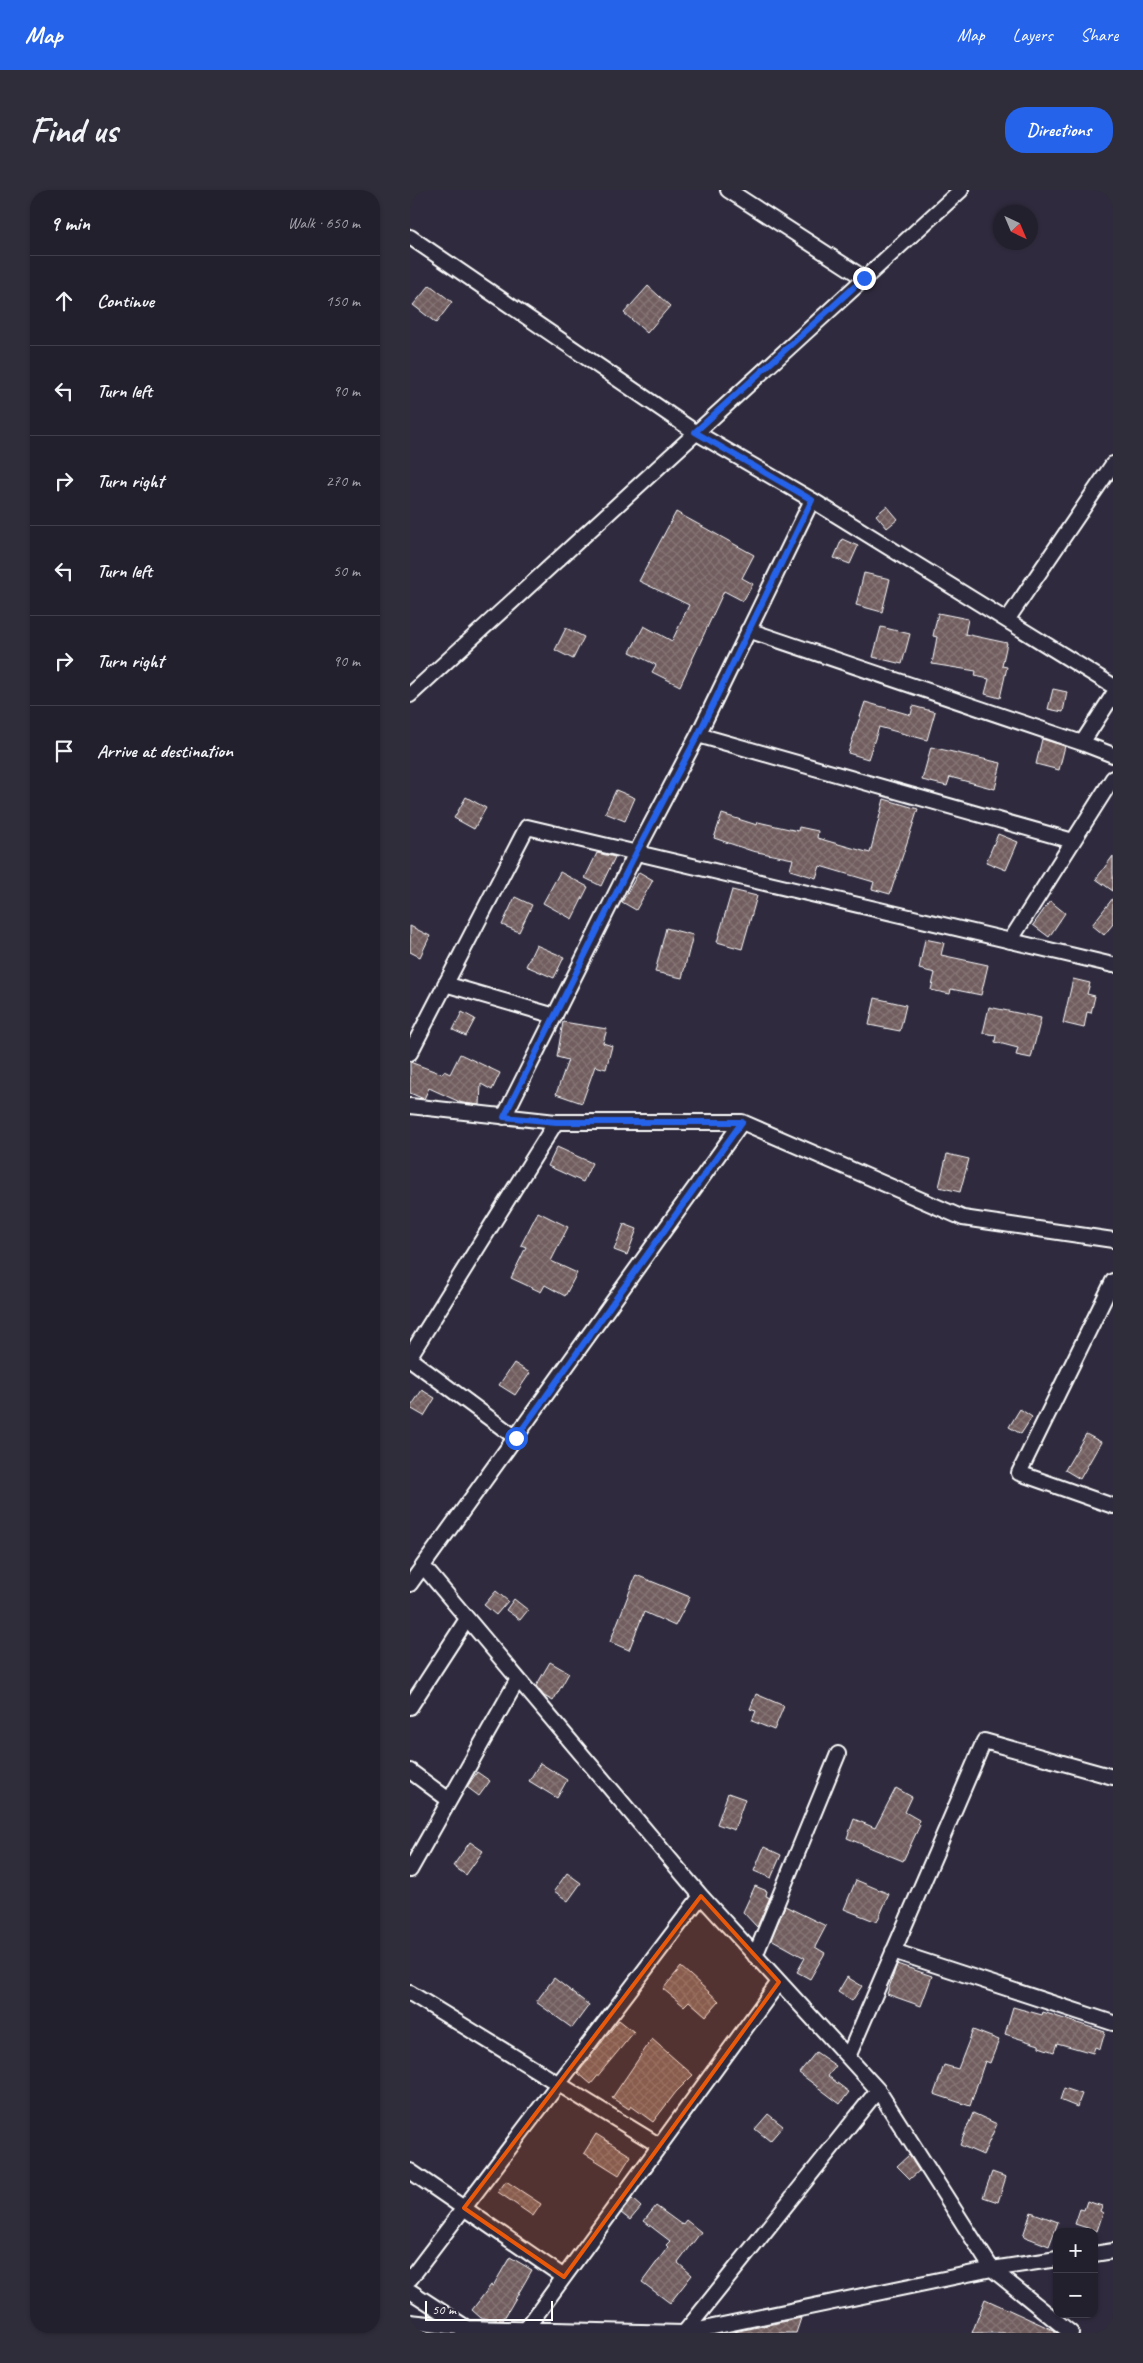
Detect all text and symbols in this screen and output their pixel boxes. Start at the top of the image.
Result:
text: Map [25,20,62,50]
text: Map [957,24,985,46]
text: Layers [1013,24,1052,46]
text: Share [1080,24,1118,46]
button: Directions [1005,107,1113,153]
text: Find us [30,108,117,153]
north arrow [993,205,1038,250]
text: 9 min [50,210,90,236]
text: Walk · 650 m [288,213,360,233]
route end [853,267,876,290]
icon: ahead [50,287,78,315]
text: Continue [97,289,154,313]
text: 150 m [326,291,360,311]
icon: left [50,377,78,405]
text: Turn left [97,379,152,403]
text: 90 m [333,381,360,401]
icon: right [50,467,78,495]
text: Turn right [97,469,164,493]
text: 270 m [326,471,360,491]
icon: left [50,557,78,585]
text: Turn left [97,559,152,583]
text: 50 m [333,561,360,581]
icon: right [50,647,78,675]
text: Turn right [97,649,164,673]
text: 90 m [333,651,360,671]
icon: arrive [50,737,78,765]
text: Arrive at destination [97,739,233,763]
route start [505,1427,528,1450]
map controls [1053,2228,1098,2318]
button: + [1053,2228,1098,2273]
button: − [1053,2273,1098,2318]
scale bar [425,2298,552,2321]
text: 50 m [432,2301,456,2318]

